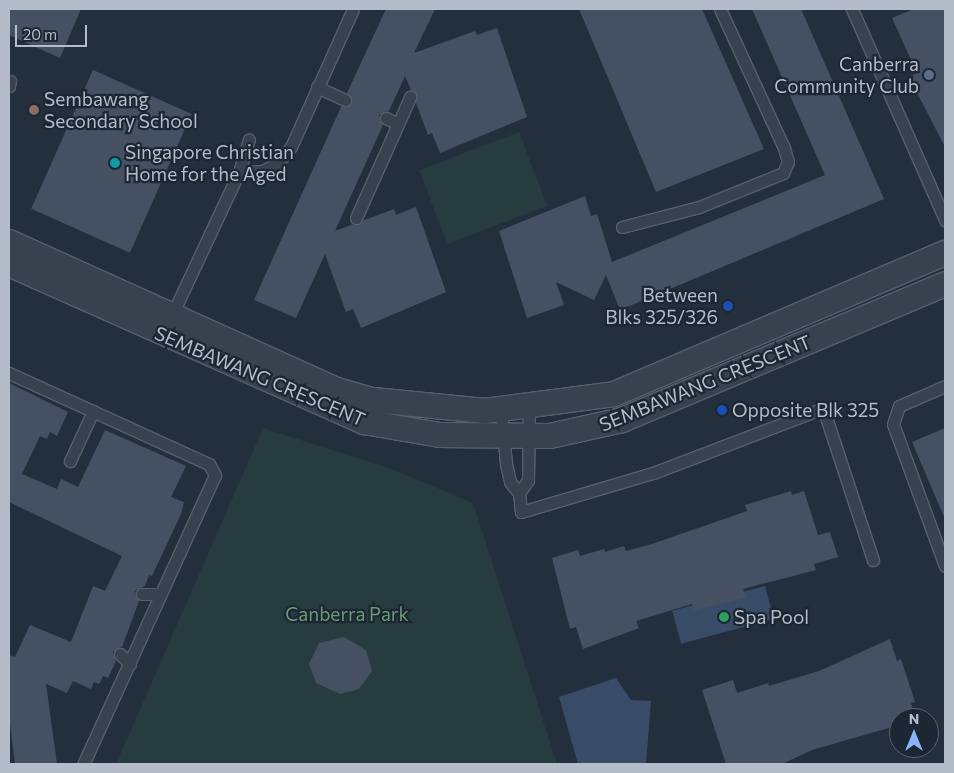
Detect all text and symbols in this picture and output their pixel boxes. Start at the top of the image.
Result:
scale bar [18,15,90,47]
text: 20 m [23,25,57,43]
place label: Canberra Community Club [774,53,919,97]
marker: Canberra Community Club [923,69,935,81]
place label: Sembawang Secondary School [44,88,198,132]
marker: Sembawang Secondary School [28,104,40,116]
place label: Singapore Christian Home for the Aged [125,141,294,185]
marker: Singapore Christian Home for the Aged [109,157,121,169]
place label: Between Blks 325/326 [605,284,718,328]
marker: Between Blks 325/326 [722,300,734,312]
street label: SEMBAWANG CRESCENT [151,321,369,431]
street label: SEMBAWANG CRESCENT [596,330,814,436]
place label: Opposite Blk 325 [732,399,879,421]
marker: Opposite Blk 325 [716,404,728,416]
park label: Canberra Park [285,603,409,625]
place label: Spa Pool [734,606,809,628]
marker: Spa Pool [718,611,730,623]
north arrow [889,708,939,758]
text: N [909,710,919,727]

